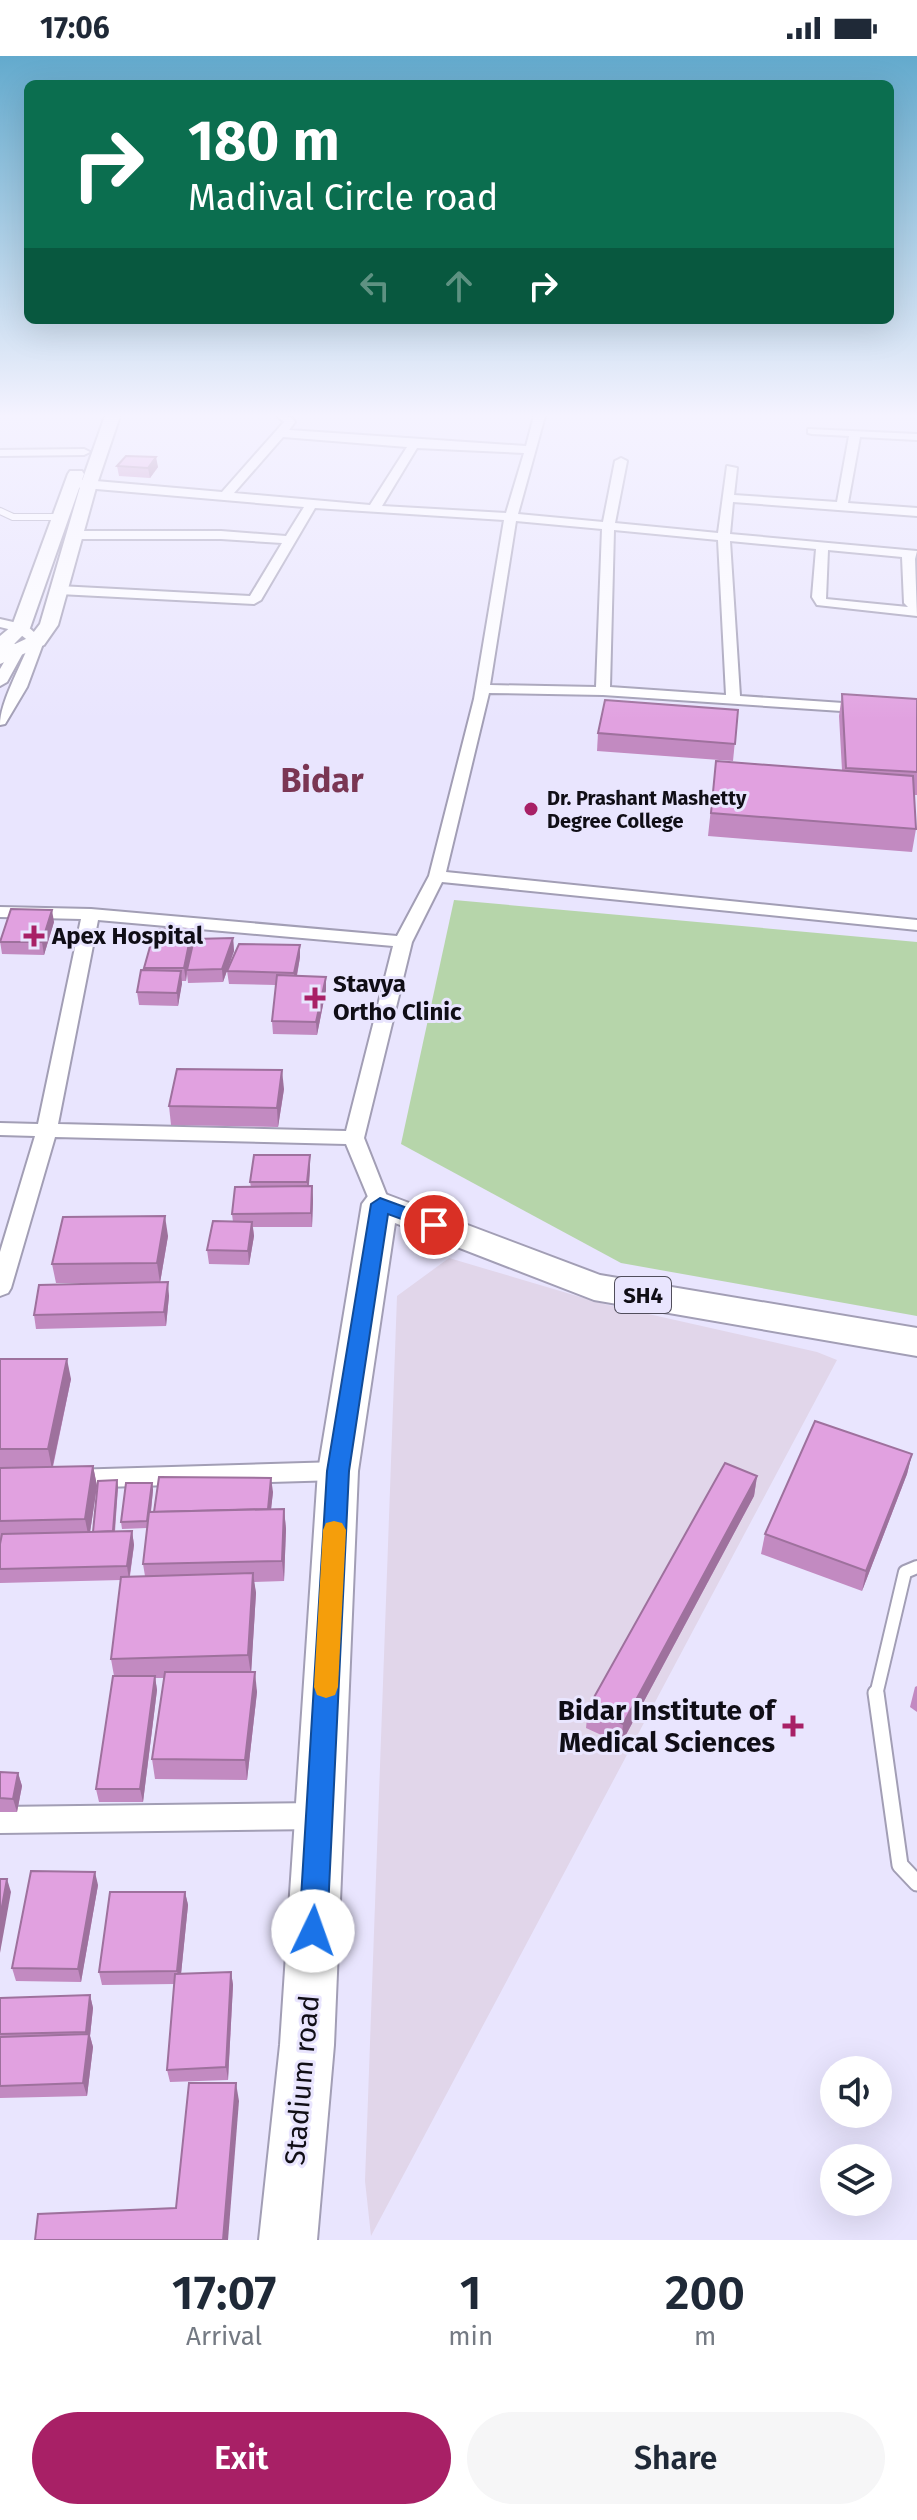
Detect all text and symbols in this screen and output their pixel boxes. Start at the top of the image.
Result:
text: 17:06 [40,10,110,46]
text: 180 m [188,108,340,175]
icon: right [56,112,160,216]
text: Madival Circle road [188,176,498,220]
icon: left [353,264,397,308]
icon: ahead [437,264,481,308]
icon: right [521,264,565,308]
district label: Bidar [280,760,364,801]
place label: Dr. Prashant Mashetty Degree College [547,786,747,833]
marker: Dr. Prashant Mashetty Degree College [522,800,540,818]
place label: Apex Hospital [51,922,204,950]
marker: Apex Hospital [23,925,45,947]
place label: Stavya Ortho Clinic [333,970,462,1026]
marker: Stavya Ortho Clinic [304,987,326,1009]
pin [400,1191,468,1259]
icon: arrive [412,1203,456,1247]
road number: SH4 [615,1277,671,1313]
place label: Bidar Institute of Medical Sciences [558,1694,778,1759]
marker: Bidar Institute of Medical Sciences [782,1715,804,1737]
position arrow [271,1889,355,1973]
street label: Stadium road [278,1993,326,2167]
map controls [820,2056,892,2216]
button: sound [820,2056,892,2128]
button: layers [820,2144,892,2216]
text: 17:07 [172,2264,276,2322]
text: 1 [460,2264,482,2322]
text: 200 [665,2264,745,2322]
text: Arrival [186,2321,262,2352]
text: min [448,2321,493,2352]
text: m [694,2321,716,2352]
button: Exit [32,2412,451,2504]
button: Share [467,2412,885,2504]

